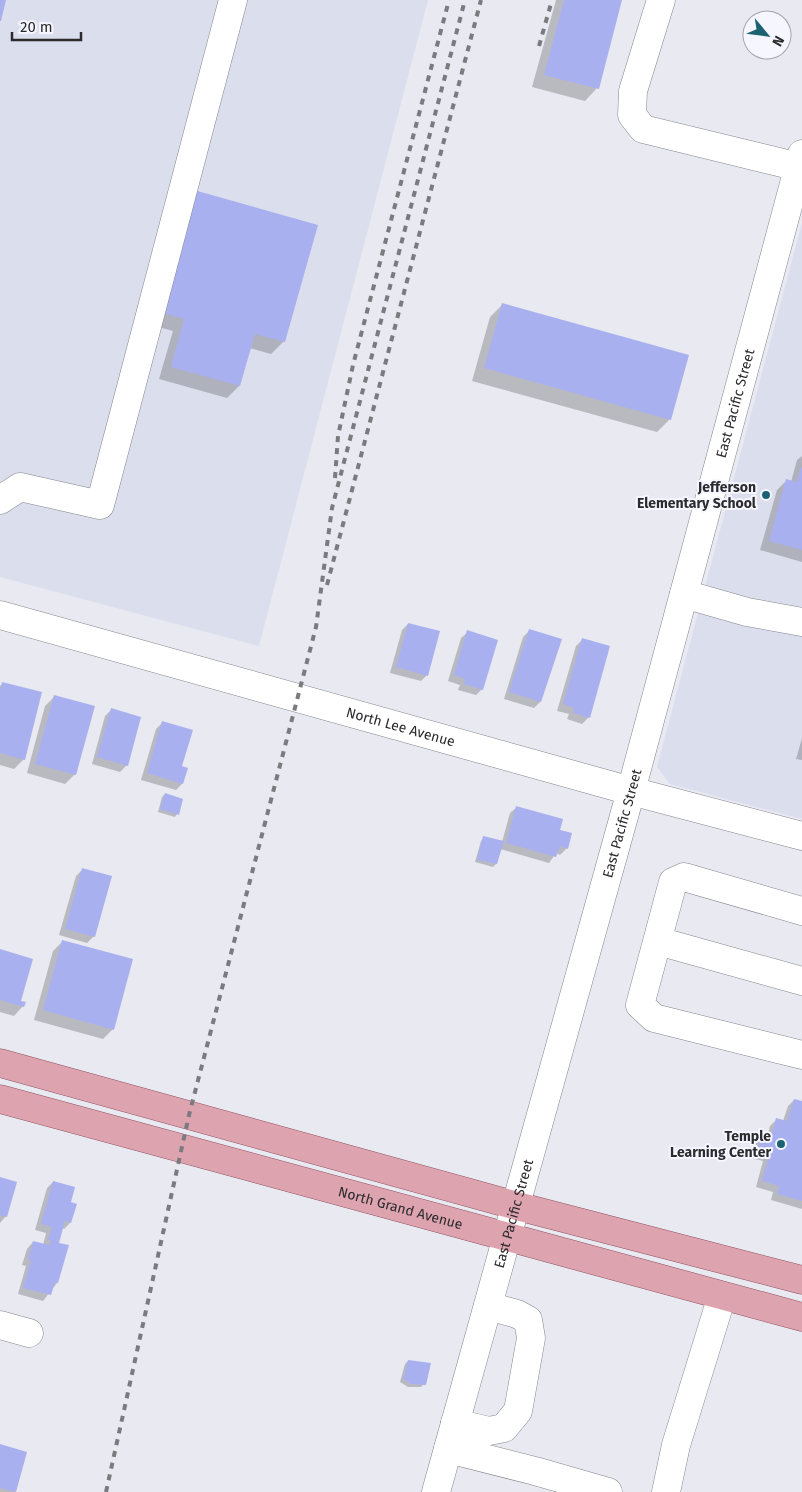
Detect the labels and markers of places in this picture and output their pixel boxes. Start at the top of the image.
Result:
place label: Jefferson Elementary School [637,479,757,512]
marker: Jefferson Elementary School [760,489,772,501]
place label: Temple Learning Center [670,1128,771,1161]
marker: Temple Learning Center [775,1138,787,1150]

